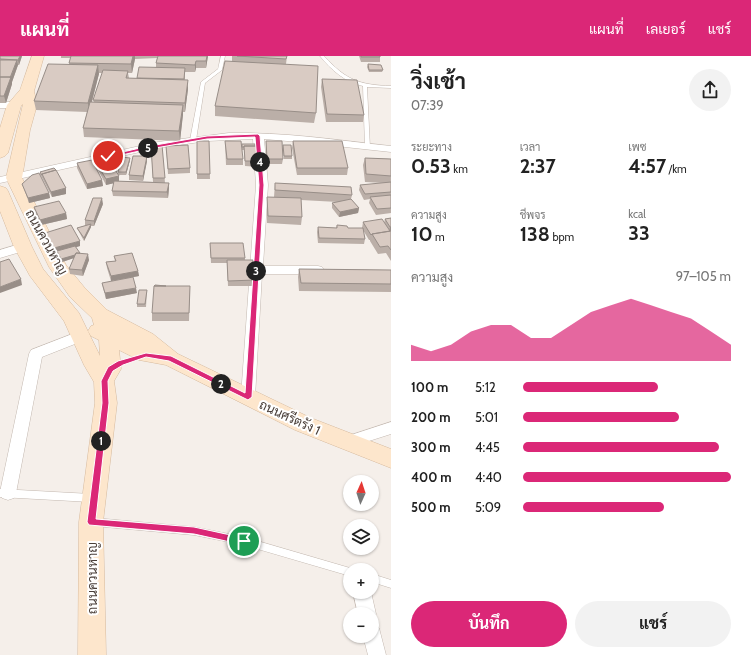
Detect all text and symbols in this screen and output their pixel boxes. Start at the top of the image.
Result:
text: แผนที่ [20,18,69,41]
text: แผนที่ [589,20,624,38]
text: เลเยอร์ [646,20,686,38]
text: แชร์ [708,20,731,38]
text: วิ่งเช้า [411,68,466,95]
button: share [689,69,731,111]
text: 07:39 [411,97,444,113]
pin: 5 [138,138,158,158]
pin [91,139,125,173]
text: ระยะทาง [411,140,452,154]
text: เวลา [520,140,540,154]
text: เพซ [628,140,646,154]
text: 5 [145,141,151,155]
icon: check [97,145,119,167]
pin: 4 [250,152,270,172]
text: 0.53 [411,154,451,178]
text: 2:37 [520,154,556,178]
text: 4:57 [628,154,666,178]
text: 4 [257,155,263,169]
text: km [451,162,468,176]
text: /km [666,162,687,176]
street label: ถนนควนหาญ [22,207,72,278]
text: kcal [628,207,646,221]
text: ความสูง [411,208,447,222]
text: ชีพจร [520,208,546,222]
text: 33 [628,221,650,245]
text: 10 [411,222,433,246]
text: 138 [520,222,550,246]
text: m [433,230,445,244]
text: bpm [550,230,574,244]
pin: 3 [246,261,266,281]
text: 3 [253,264,259,278]
text: 97–105 m [676,268,731,284]
text: ความสูง [411,269,453,285]
pin: 2 [211,374,231,394]
text: 2 [218,377,224,391]
text: 100 m [411,379,448,395]
text: 5:12 [475,379,496,395]
street label: ถนนศรีตรัง 1 [257,395,323,438]
text: 200 m [411,409,450,425]
text: 5:01 [475,409,498,425]
pin: 1 [91,431,111,451]
text: 1 [99,434,103,448]
text: 300 m [411,439,451,455]
text: 4:45 [475,439,500,455]
text: 400 m [411,469,452,485]
text: 4:40 [475,469,502,485]
north arrow [343,475,379,511]
map controls [343,475,379,643]
text: 500 m [411,499,451,515]
text: 5:09 [475,499,501,515]
button: layers [343,519,379,555]
pin [227,524,261,558]
icon: arrive [233,530,255,552]
street label: ถนนควนหาญ [84,542,101,614]
button: + [343,563,379,599]
button: บันทึก [411,601,567,647]
button: แชร์ [575,601,731,647]
button: − [343,607,379,643]

